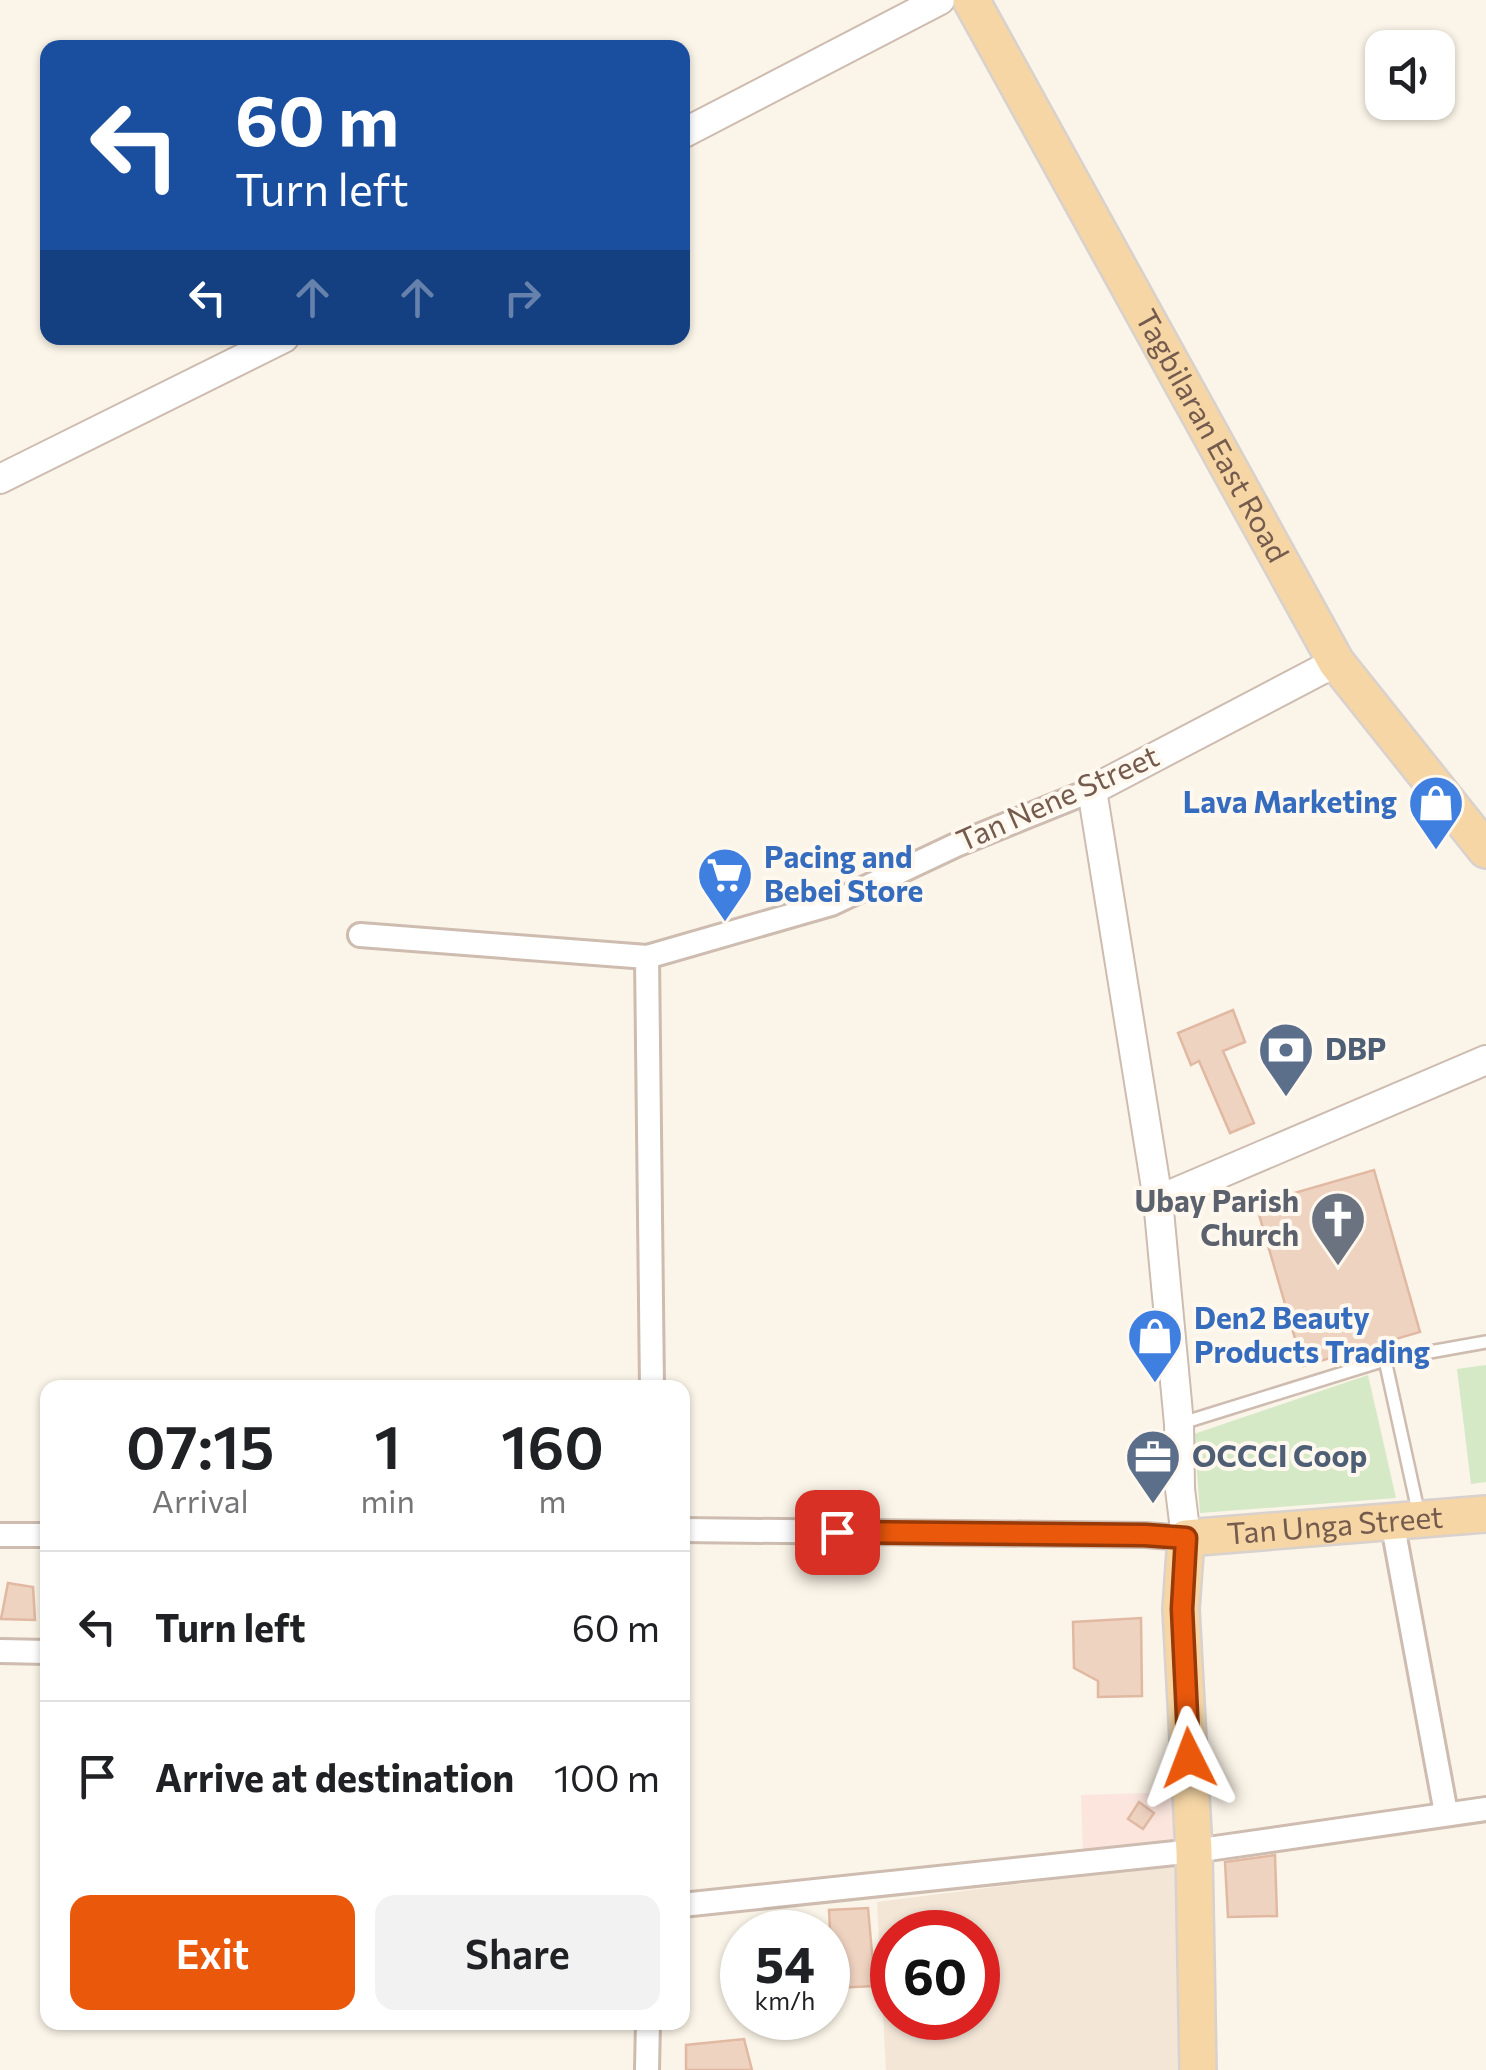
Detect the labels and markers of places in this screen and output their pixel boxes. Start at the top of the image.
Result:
shop icon: Lava Marketing [1406,773,1466,852]
place label: Lava Marketing [1183,782,1397,819]
place label: Pacing and Bebei Store [764,837,923,908]
supermarket icon: Pacing and Bebei Store [695,845,755,924]
bank icon: DBP [1256,1020,1316,1099]
place label: DBP [1325,1029,1386,1066]
place label: Ubay Parish Church [1134,1181,1299,1252]
church icon: Ubay Parish Church [1308,1189,1368,1268]
place label: Den2 Beauty Products Trading [1194,1298,1430,1369]
shop icon: Den2 Beauty Products Trading [1125,1306,1185,1385]
office icon: OCCCI Coop [1123,1427,1183,1506]
place label: OCCCI Coop [1192,1436,1367,1473]
pin [795,1490,880,1575]

